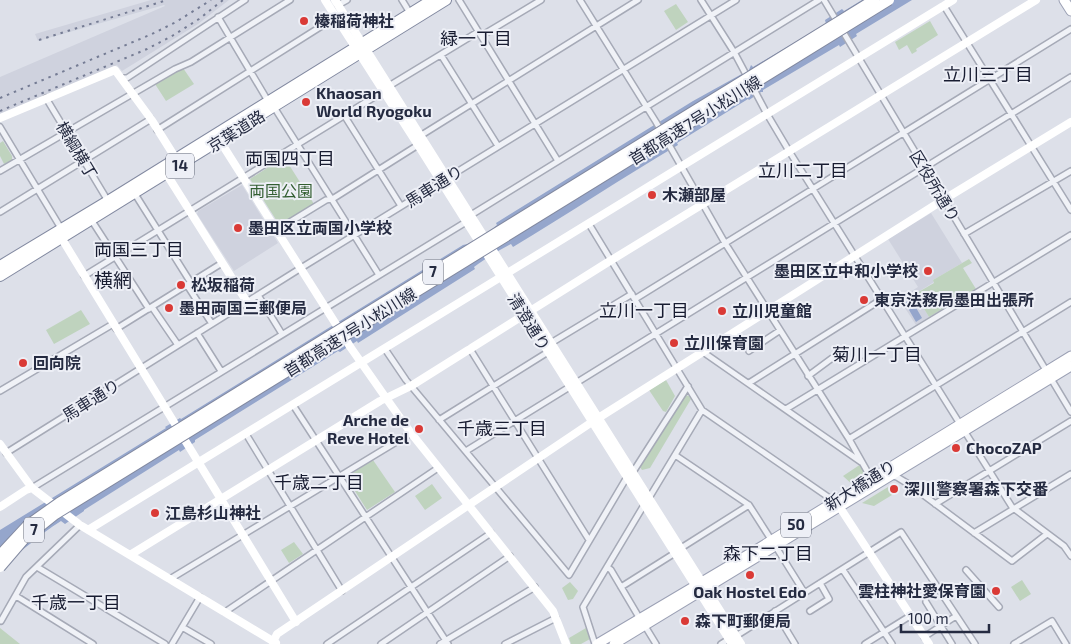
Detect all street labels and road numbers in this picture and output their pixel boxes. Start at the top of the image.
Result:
street label: 首都高速7号小松川線 [625,71,764,168]
street label: 京葉道路 [204,106,268,156]
street label: 横綱横丁 [53,117,102,182]
street label: 区役所通り [907,147,964,225]
road number: 14 [166,154,194,178]
street label: 馬車通り [402,161,466,211]
road number: 7 [423,260,443,284]
street label: 首都高速7号小松川線 [280,283,419,380]
street label: 清澄通り [504,290,554,354]
street label: 馬車通り [59,375,123,425]
street label: 新大橋通り [821,455,899,514]
road number: 50 [781,512,811,538]
road number: 7 [24,518,44,542]

